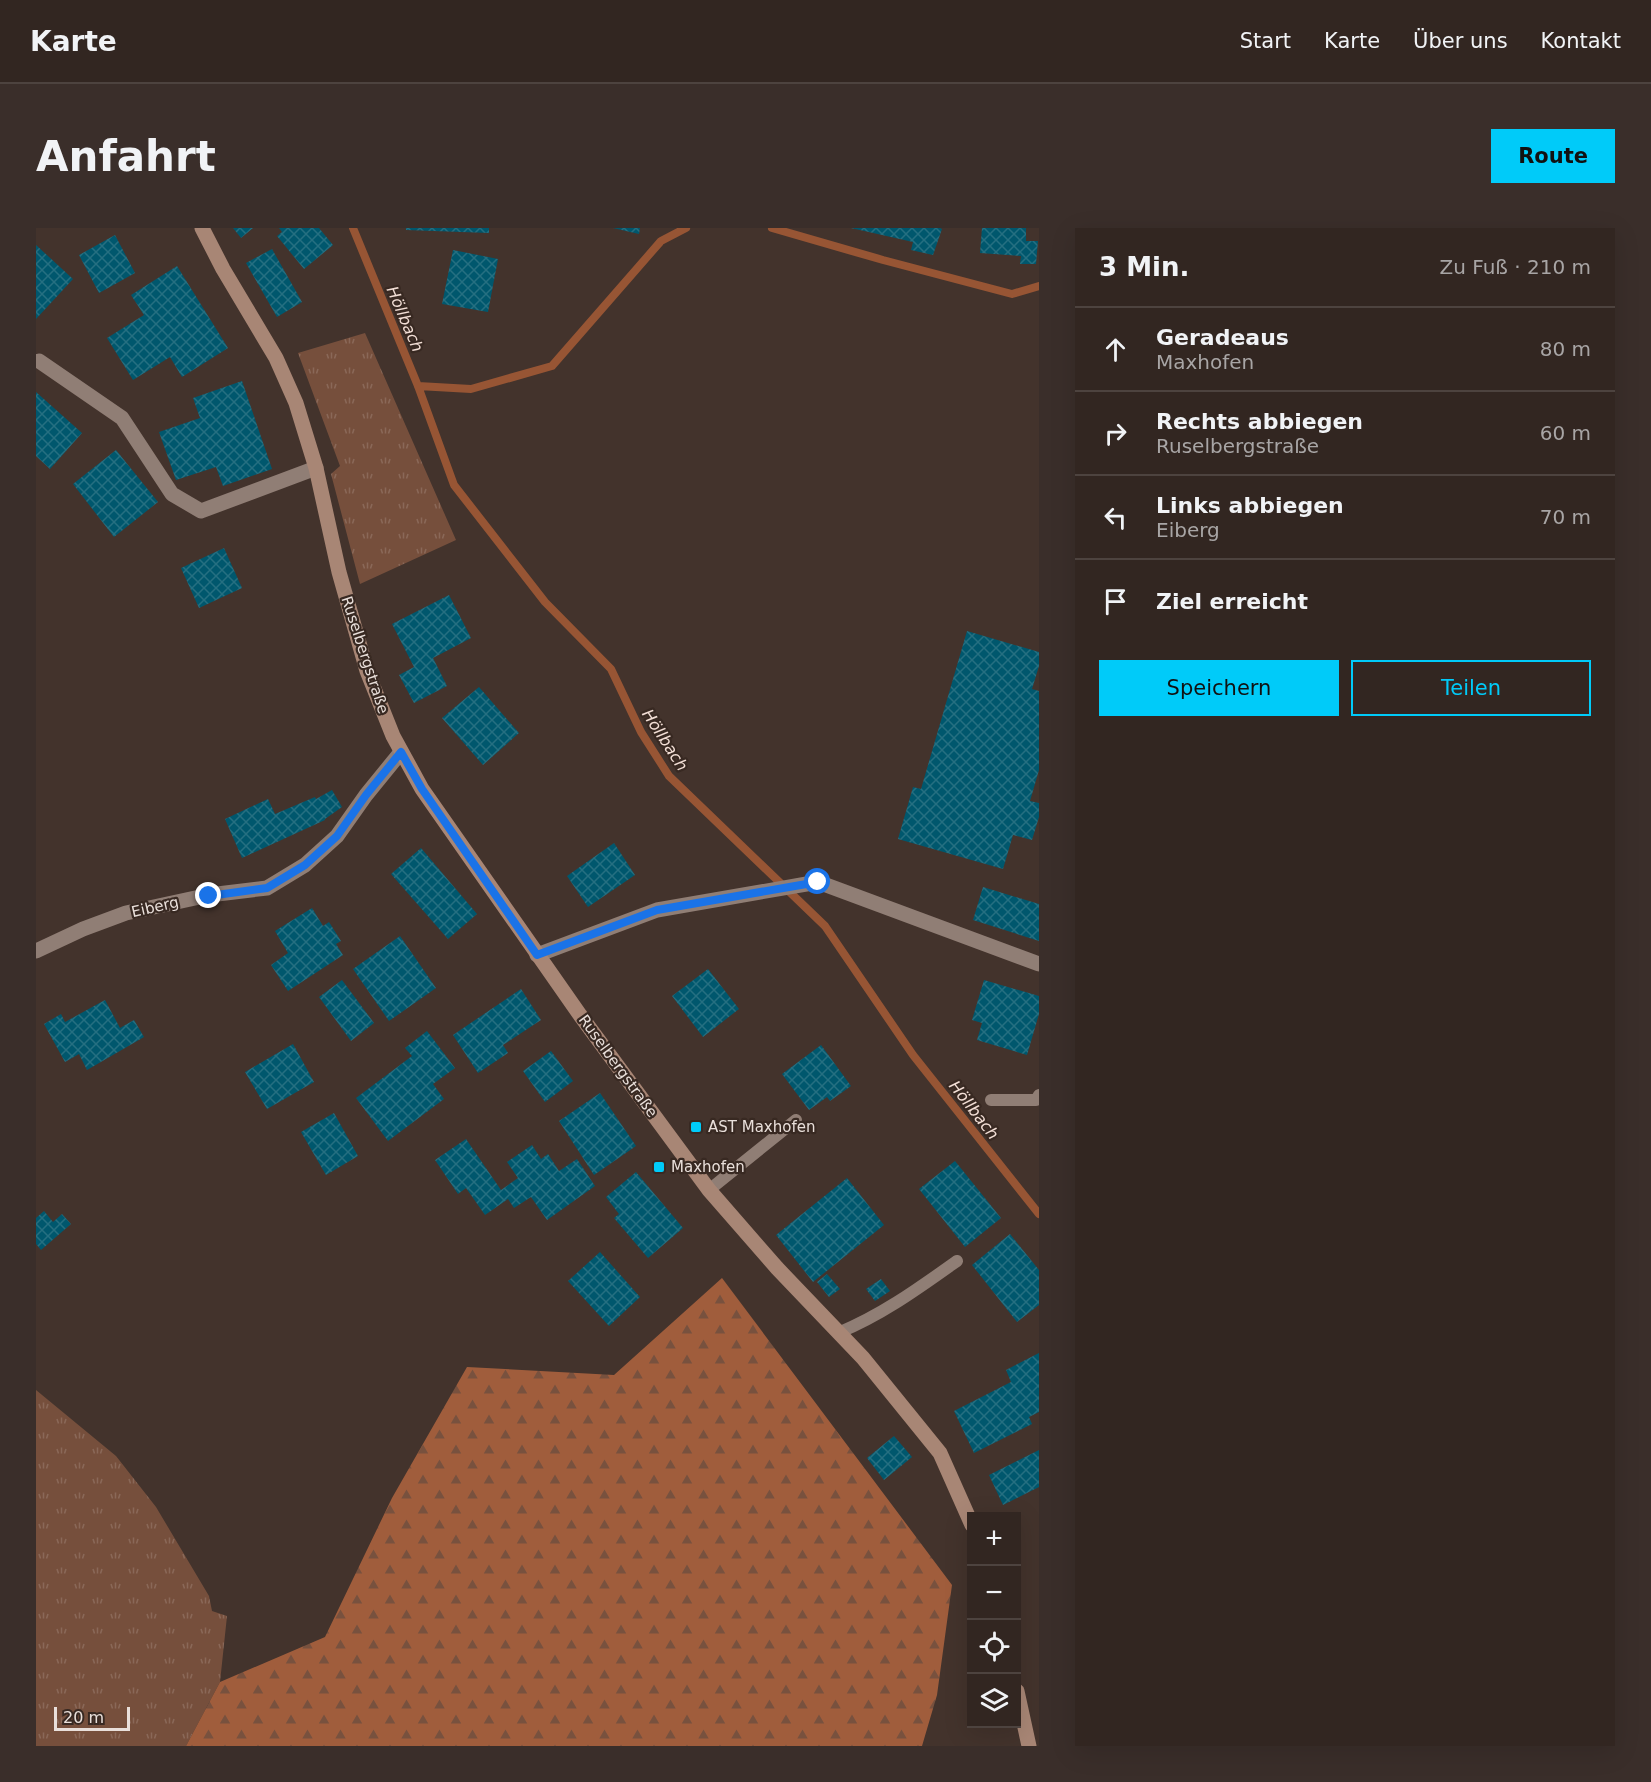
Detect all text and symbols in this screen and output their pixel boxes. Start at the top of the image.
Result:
text: Karte [30,25,117,58]
text: Start [1240,29,1291,53]
text: Karte [1324,29,1380,53]
text: Über uns [1413,29,1508,53]
text: Kontakt [1541,29,1621,53]
button: Route [1491,129,1615,183]
text: Anfahrt [36,132,216,181]
text: 3 Min. [1099,252,1189,282]
text: Zu Fuß · 210 m [1439,255,1591,279]
water label: Höllbach [383,283,427,355]
text: Geradeaus [1156,325,1289,350]
icon: ahead [1099,333,1132,366]
text: 80 m [1540,337,1591,361]
text: Maxhofen [1156,350,1254,374]
text: Rechts abbiegen [1156,409,1363,434]
icon: right [1099,417,1132,450]
text: 60 m [1540,421,1591,445]
text: Ruselbergstraße [1156,434,1319,458]
text: Links abbiegen [1156,493,1344,518]
icon: left [1099,501,1132,534]
text: 70 m [1540,505,1591,529]
text: Eiberg [1156,518,1220,542]
icon: arrive [1099,585,1132,618]
text: Ziel erreicht [1156,589,1308,614]
street label: Ruselbergstraße [338,594,392,716]
button: Speichern [1099,660,1339,716]
button: Teilen [1351,660,1591,716]
water label: Höllbach [638,706,692,774]
route start [804,868,830,894]
route end [195,882,221,908]
street label: Eiberg [130,893,180,921]
street label: Ruselbergstraße [575,1011,661,1121]
water label: Höllbach [945,1077,1003,1143]
place label: AST Maxhofen [708,1118,815,1136]
marker: AST Maxhofen [689,1120,703,1134]
place label: Maxhofen [671,1158,745,1176]
marker: Maxhofen [652,1160,666,1174]
map controls [967,1512,1021,1728]
button: + [967,1512,1021,1566]
button: − [967,1566,1021,1620]
button: locate [967,1620,1021,1674]
button: layers [967,1674,1021,1728]
scale bar [54,1704,130,1732]
text: 20 m [63,1708,104,1727]

